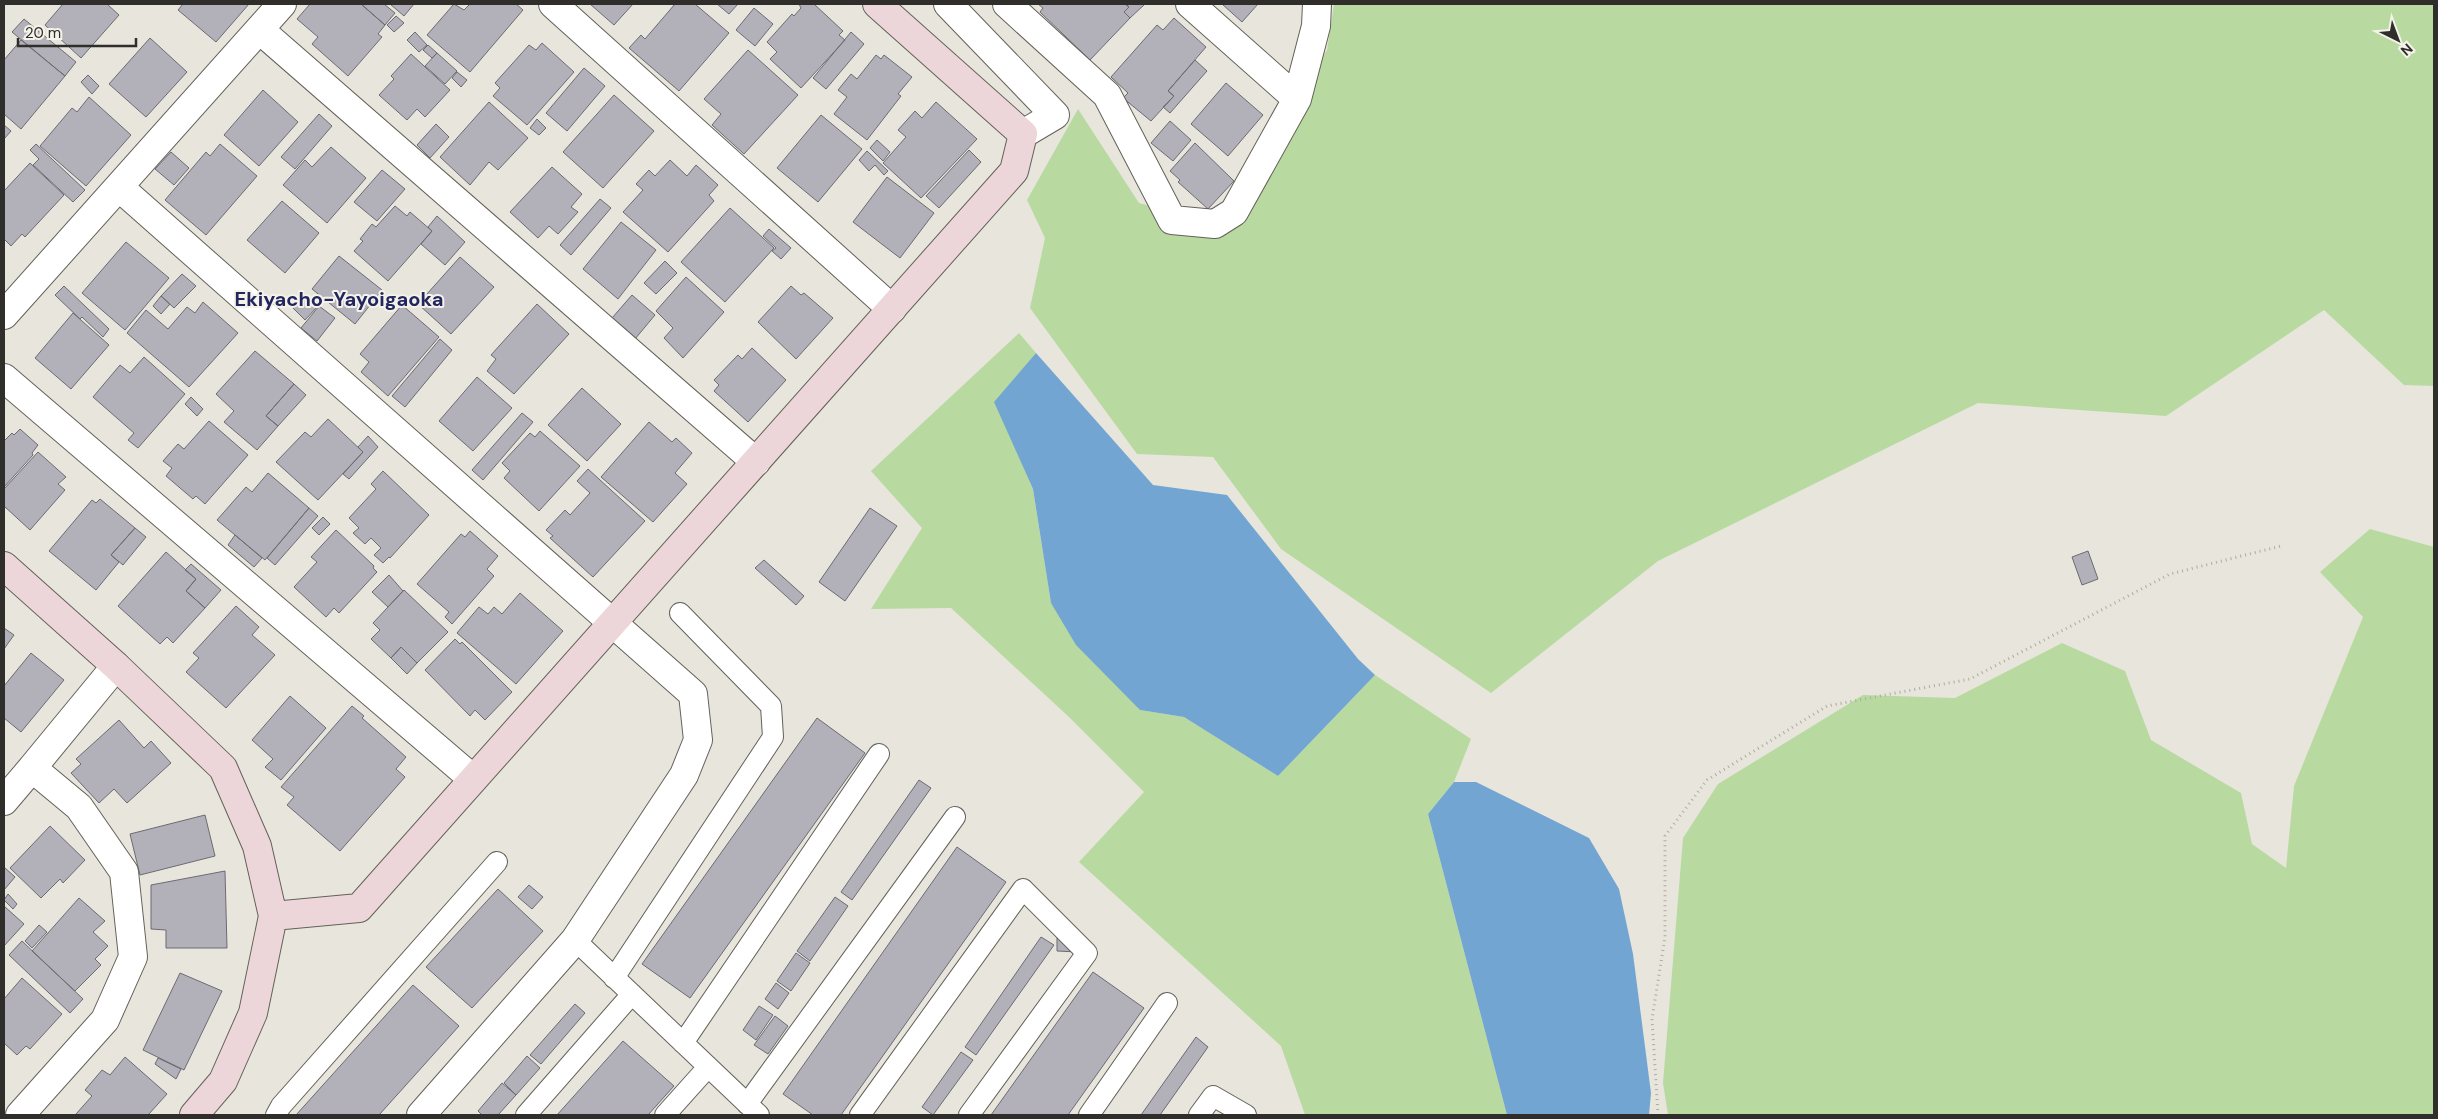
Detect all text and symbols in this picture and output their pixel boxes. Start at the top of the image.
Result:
scale bar [18,15,135,47]
north arrow [2373,15,2423,65]
text: 20 m [25,23,61,43]
text: N [2397,40,2417,60]
district label: Ekiyacho-Yayoigaoka [235,286,443,312]

